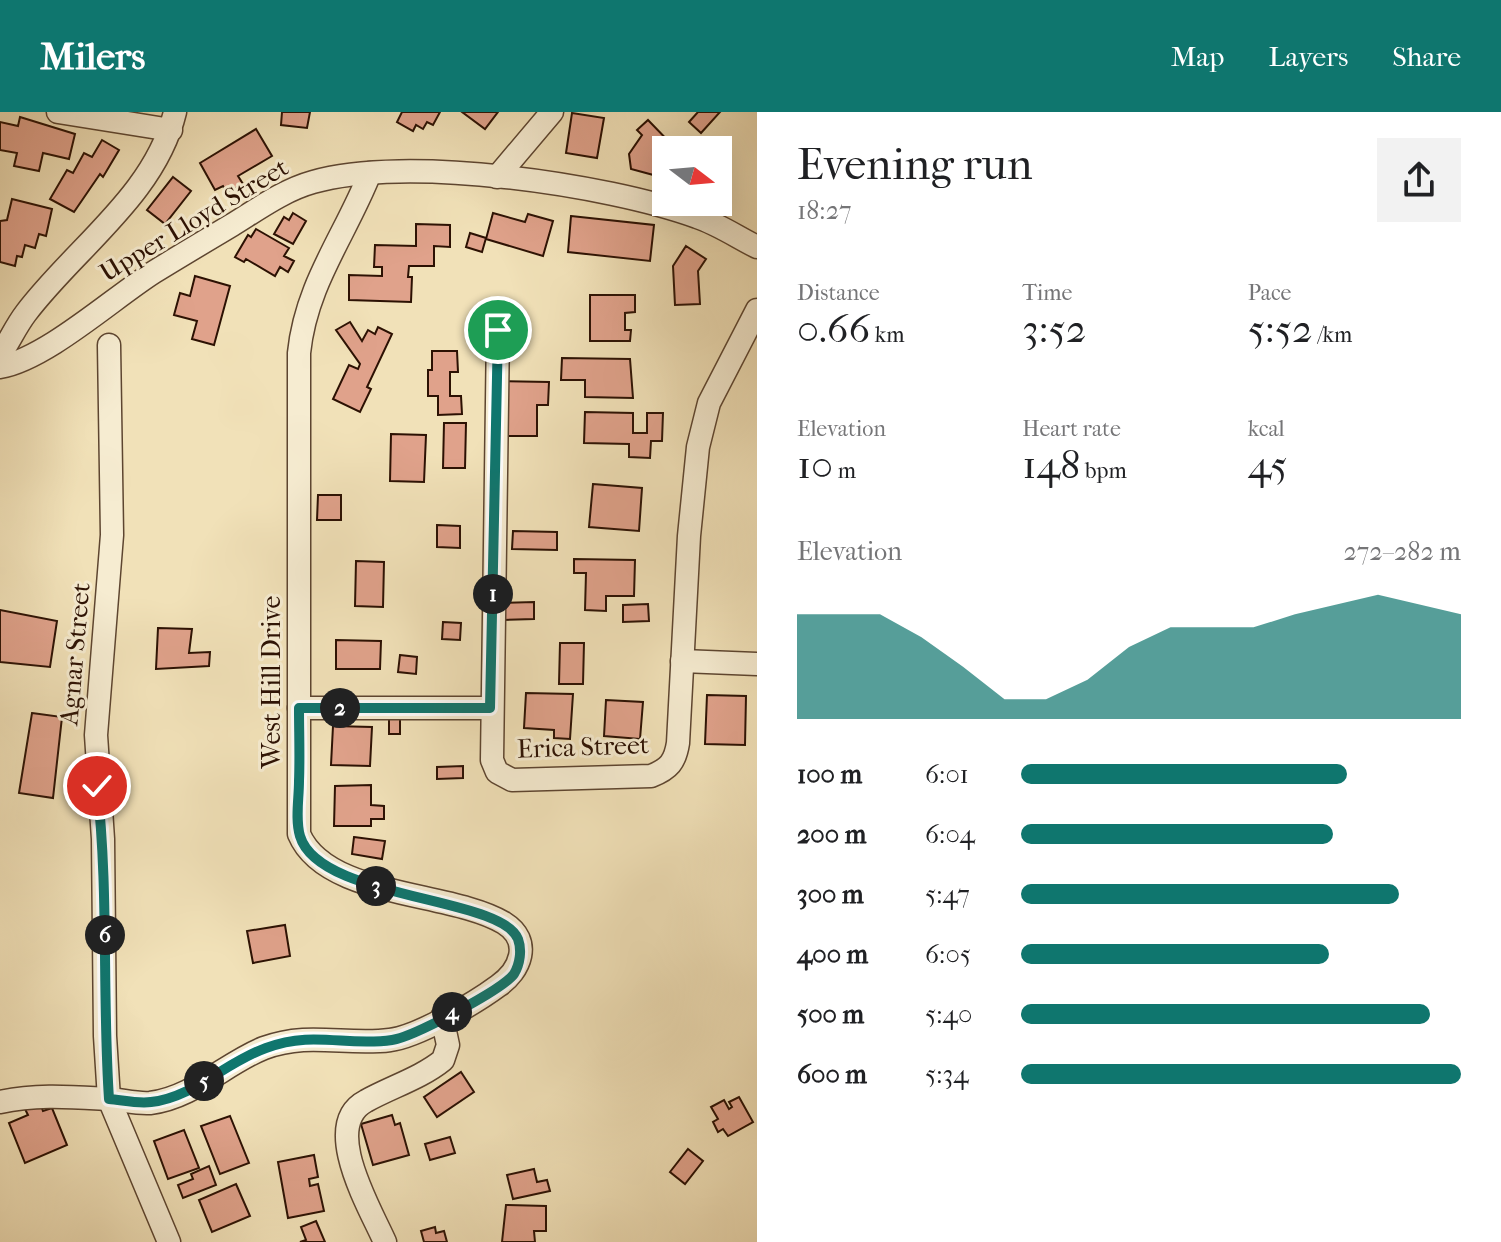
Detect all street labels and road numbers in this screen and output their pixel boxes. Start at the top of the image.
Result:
street label: Upper Lloyd Street [94,151,294,288]
street label: Agnar Street [53,581,97,728]
street label: West Hill Drive [256,595,287,769]
street label: Erica Street [516,729,650,765]

